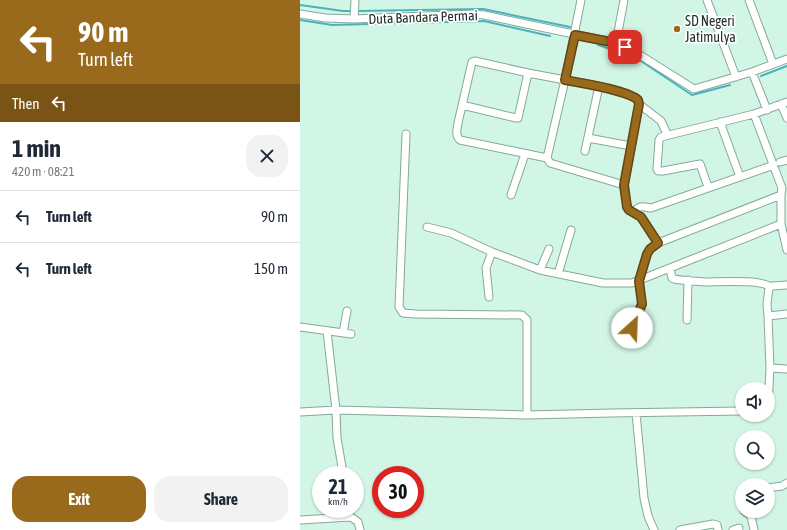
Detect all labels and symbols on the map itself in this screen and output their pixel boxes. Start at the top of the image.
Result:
street label: Duta Bandara Permai [368,7,478,27]
place label: SD Negeri Jatimulya [685,13,736,45]
marker: SD Negeri Jatimulya [672,24,682,34]
pin [608,30,642,64]
position arrow [611,307,653,349]
speed limit sign: 30 [372,466,424,518]

